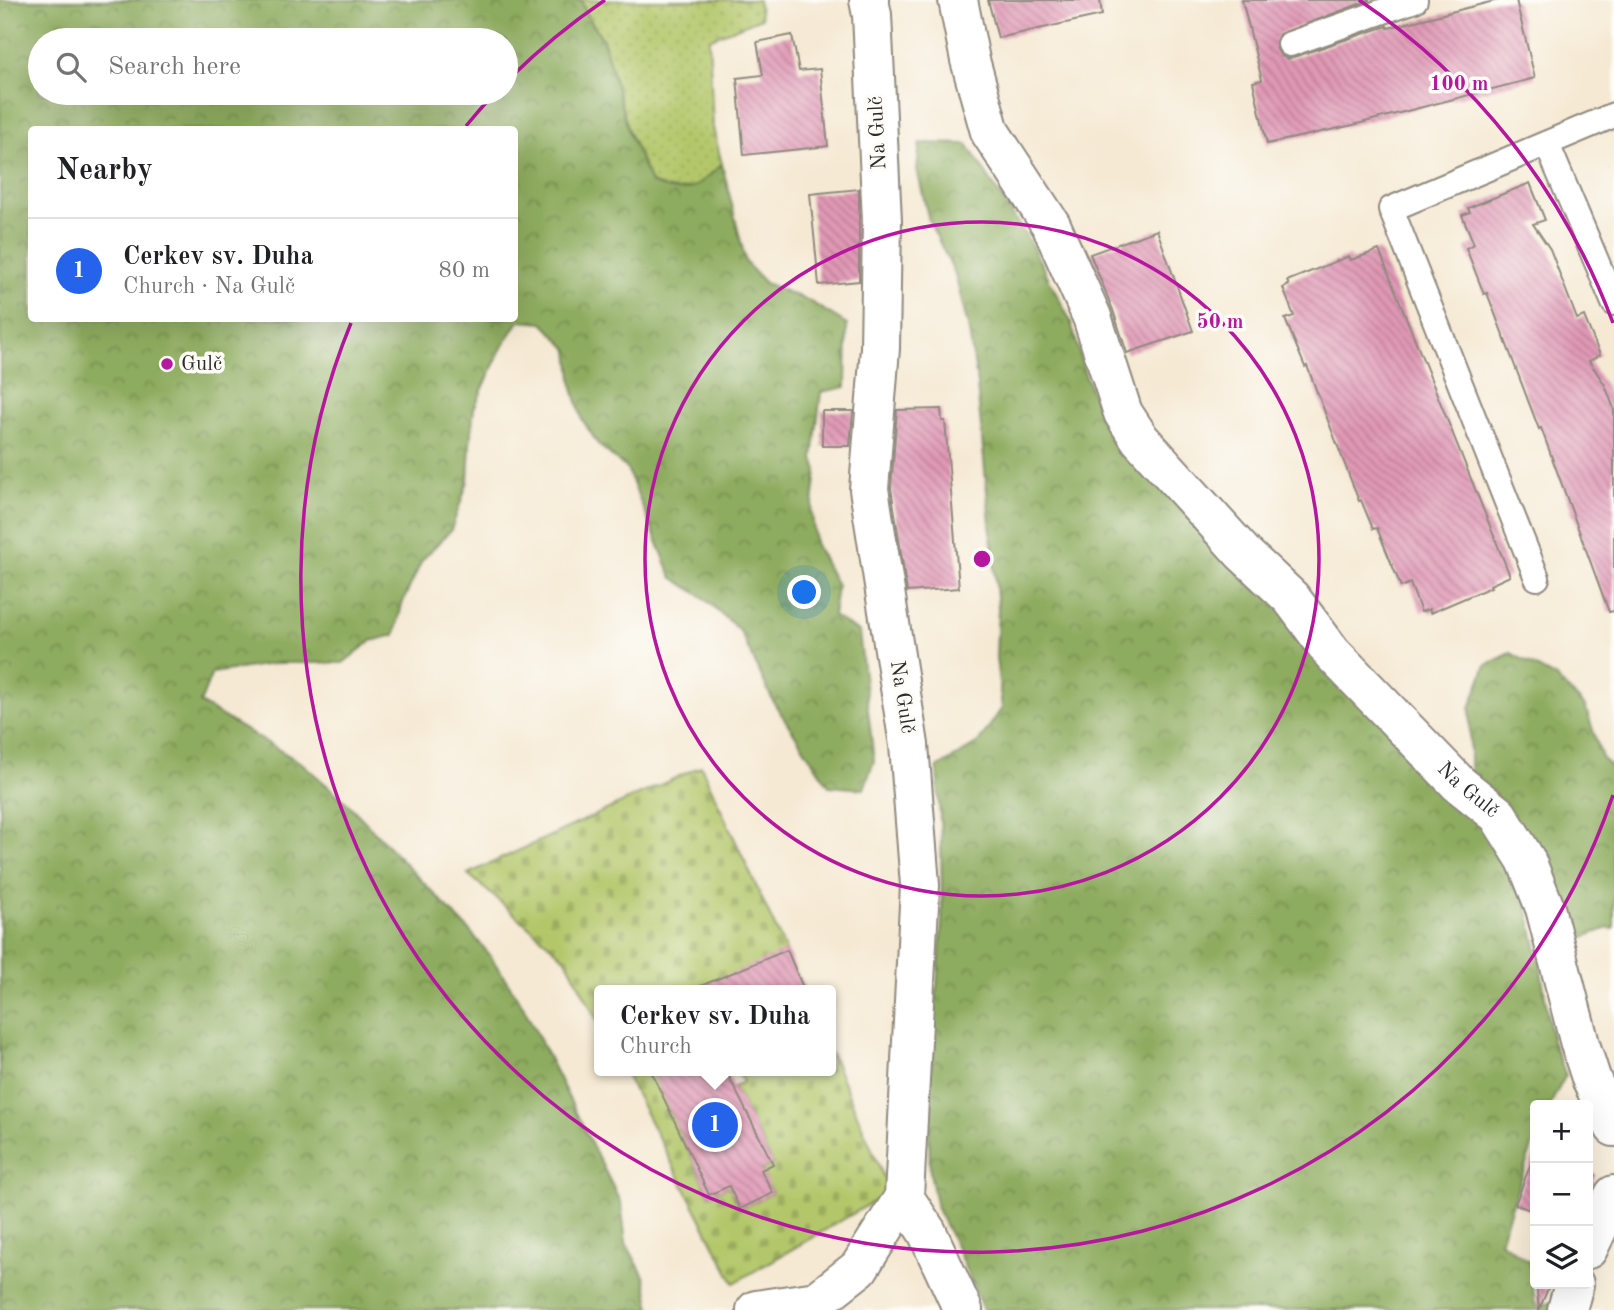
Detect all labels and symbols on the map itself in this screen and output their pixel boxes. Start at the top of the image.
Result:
text: 100 m [1429,74,1489,95]
street label: Na Gulč [866,96,890,170]
text: 50 m [1196,312,1244,333]
place label: Gulč [181,354,222,375]
marker: Gulč [159,356,175,372]
centre of rings [970,547,994,571]
your location [787,575,821,609]
street label: Na Gulč [886,659,918,735]
street label: Na Gulč [1433,758,1503,822]
pin: 1 [692,1099,738,1151]

